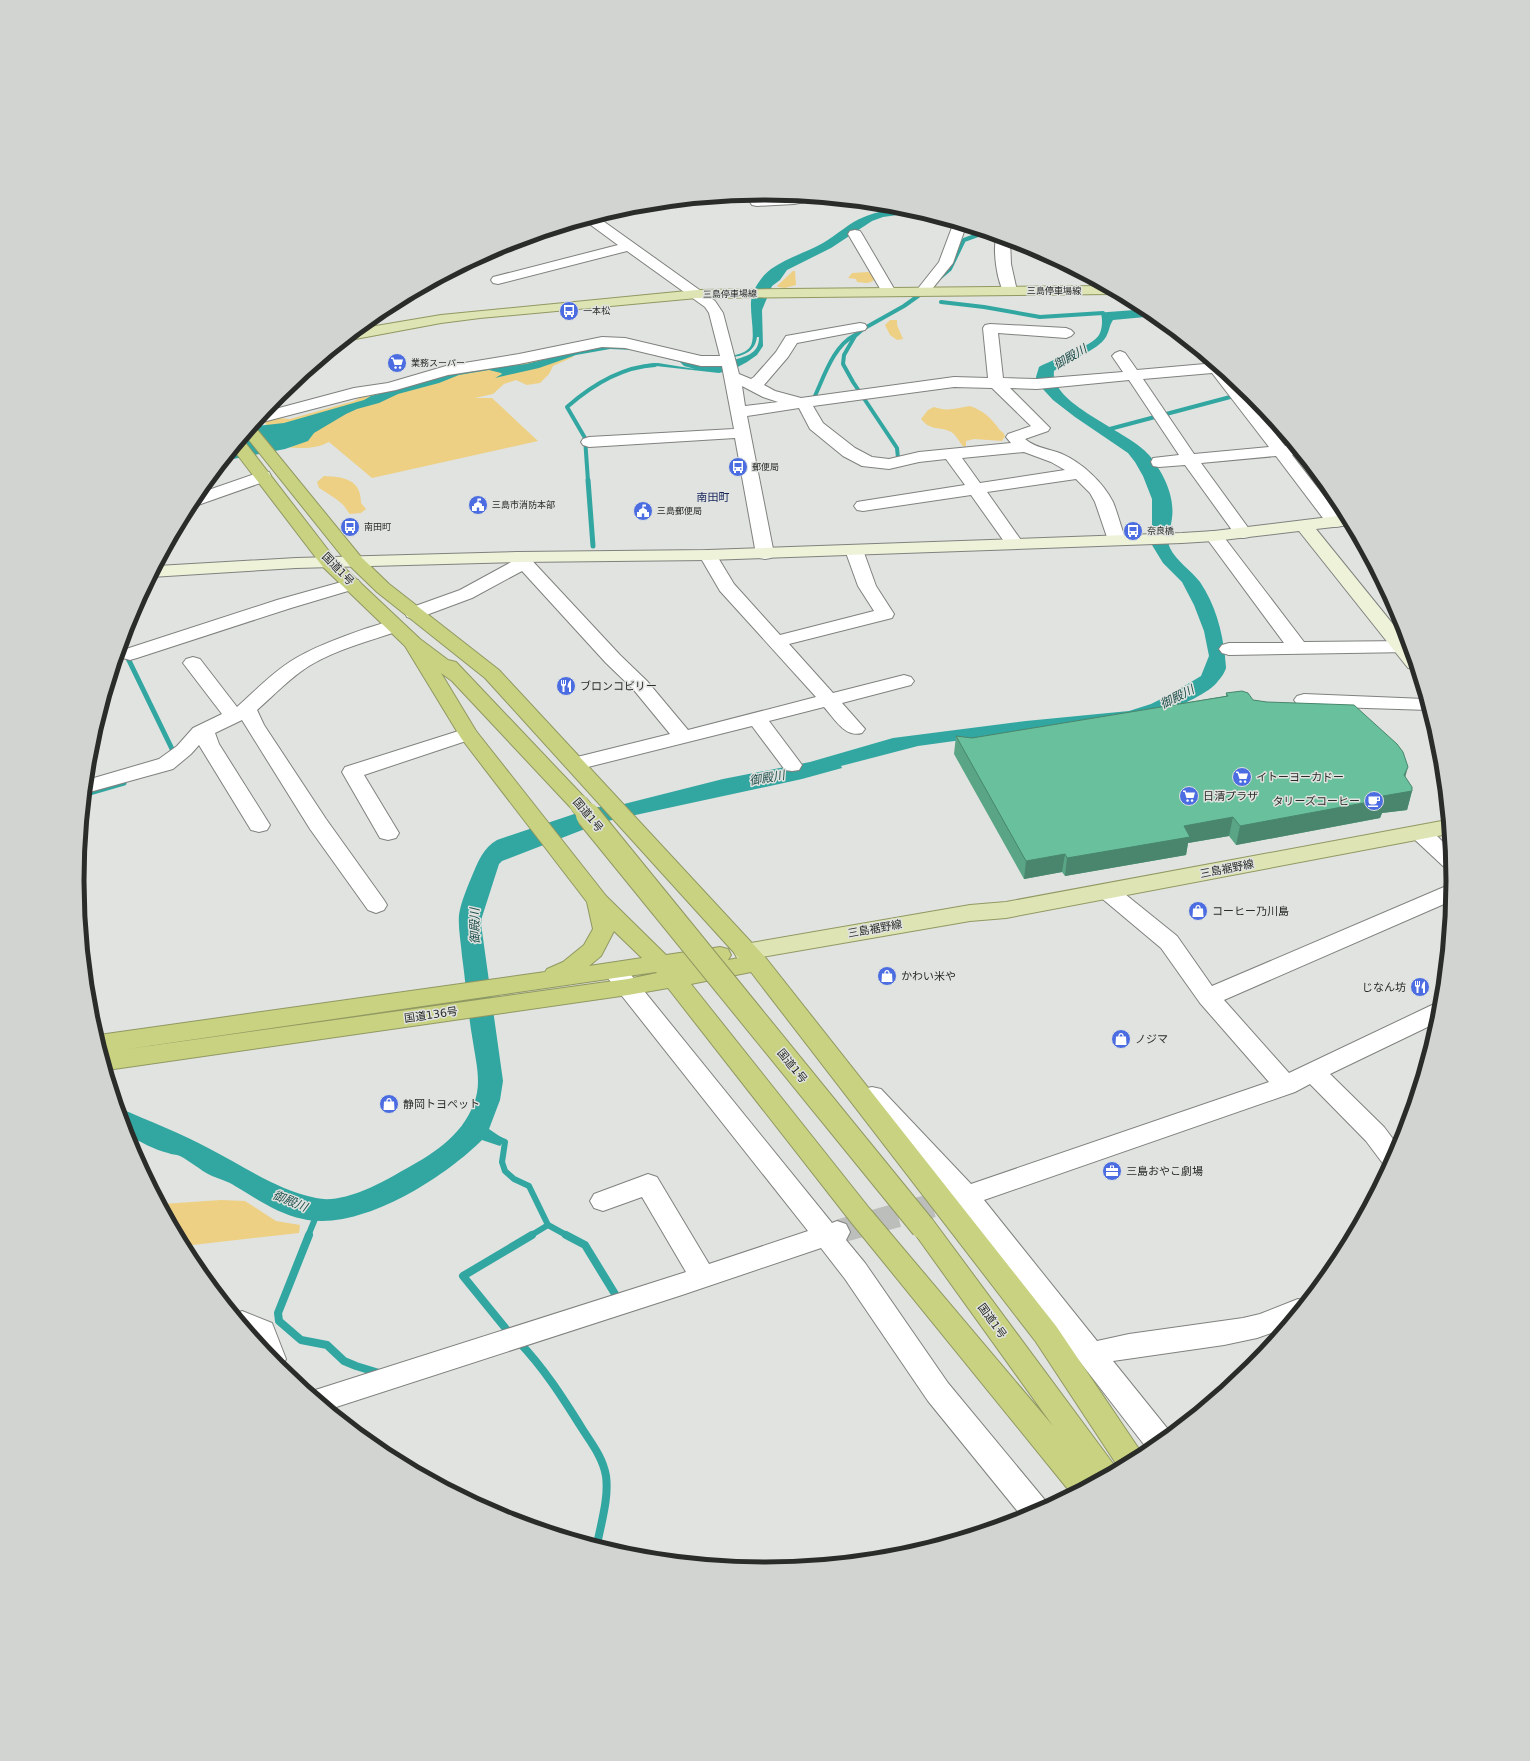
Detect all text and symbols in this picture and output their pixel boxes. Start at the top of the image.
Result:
street label: 三島停車場線 [1027,286,1082,296]
street label: 三島停車場線 [703,289,758,299]
bus stop icon: 一本松 [558,300,580,322]
place label: 一本松 [583,306,610,316]
water label: 御殿川 [1051,341,1091,372]
supermarket icon: 業務スーパー [386,352,408,374]
place label: 業務スーパー [411,358,465,368]
bus stop icon: 郵便局 [727,456,749,478]
place label: 郵便局 [752,462,779,472]
district label: 南田町 [697,491,730,504]
public building icon: 三島市消防本部 [467,494,489,516]
place label: 三島市消防本部 [492,500,555,510]
public building icon: 三島郵便局 [632,500,654,522]
place label: 三島郵便局 [657,506,702,516]
bus stop icon: 南田町 [339,516,361,538]
bus stop icon: 奈良橋 [1122,520,1144,542]
place label: 南田町 [364,522,391,532]
place label: 奈良橋 [1147,526,1174,536]
street label: 国道1号 [319,550,357,588]
restaurant icon: ブロンコビリー [555,675,577,697]
place label: ブロンコビリー [580,680,657,693]
water label: 御殿川 [1158,682,1198,711]
supermarket icon: イトーヨーカドー [1231,766,1253,788]
water label: 御殿川 [748,768,788,788]
place label: イトーヨーカドー [1256,771,1344,784]
supermarket icon: 日清プラザ [1178,785,1200,807]
place label: 日清プラザ [1203,790,1258,803]
cafe icon: タリーズコーヒー [1363,790,1385,812]
place label: タリーズコーヒー [1273,795,1360,808]
street label: 国道1号 [570,796,606,834]
street label: 三島裾野線 [1199,857,1255,881]
shop icon: コーヒー乃川島 [1187,900,1209,922]
place label: コーヒー乃川島 [1212,905,1289,918]
water label: 御殿川 [468,906,482,944]
street label: 三島裾野線 [847,918,903,940]
shop icon: かわい米や [876,965,898,987]
place label: かわい米や [901,970,956,983]
restaurant icon: じなん坊 [1409,976,1431,998]
place label: じなん坊 [1362,981,1406,994]
street label: 国道136号 [403,1005,459,1025]
shop icon: ノジマ [1110,1028,1132,1050]
place label: ノジマ [1135,1033,1168,1046]
street label: 国道1号 [774,1046,810,1086]
shop icon: 静岡トヨペット [378,1093,400,1115]
place label: 静岡トヨペット [403,1098,480,1111]
office icon: 三島おやこ劇場 [1101,1160,1123,1182]
place label: 三島おやこ劇場 [1126,1165,1203,1178]
water label: 御殿川 [271,1188,311,1215]
street label: 国道1号 [975,1301,1009,1341]

